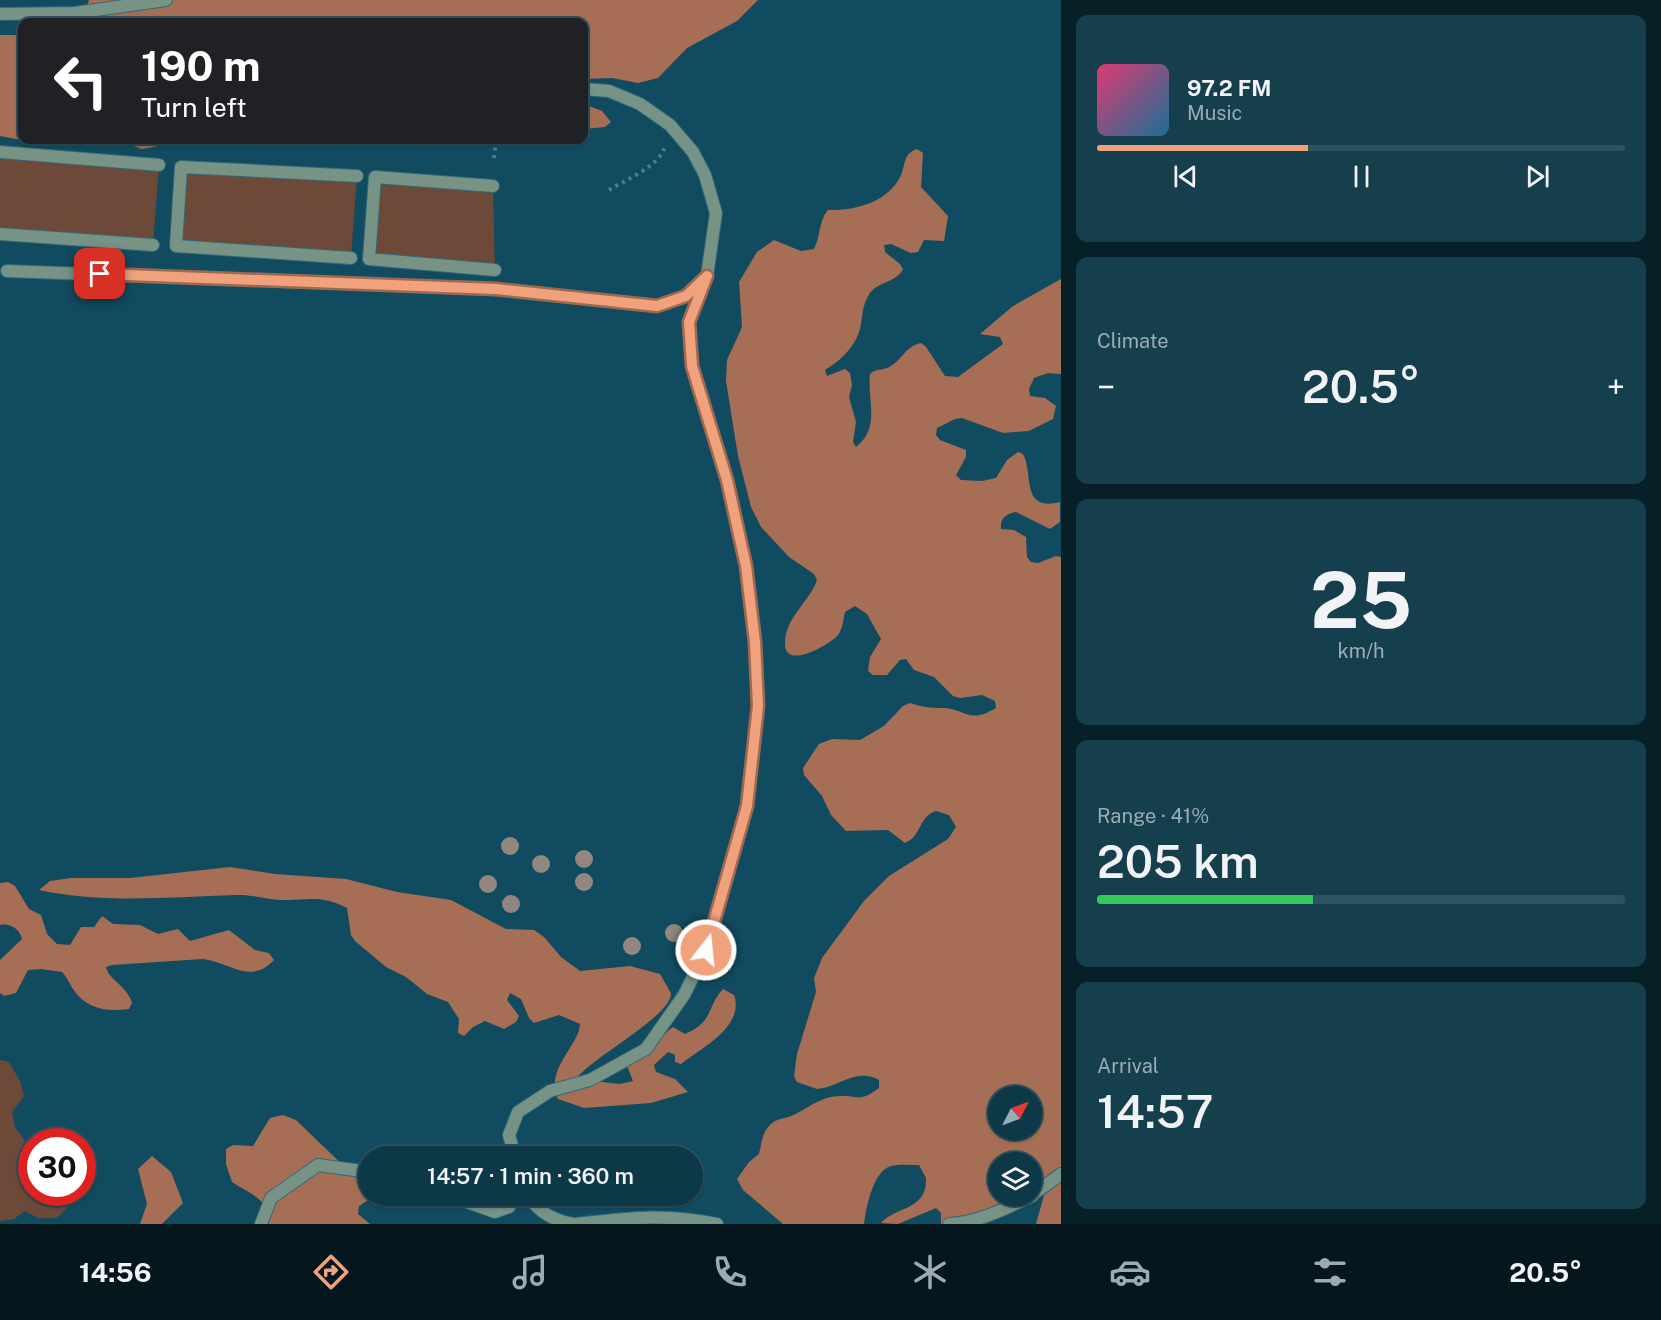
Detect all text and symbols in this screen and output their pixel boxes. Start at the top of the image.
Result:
text: 190 m [141,41,261,90]
icon: left [42,42,120,120]
text: 97.2 FM [1187,75,1271,101]
text: Turn left [141,91,247,123]
text: Music [1187,101,1242,125]
icon: previous [1169,160,1202,193]
icon: pause [1345,160,1378,193]
icon: next [1521,160,1554,193]
pin [74,248,125,299]
icon: arrive [83,257,116,290]
text: Climate [1097,329,1169,353]
text: 20.5° [1302,360,1420,413]
text: − [1097,368,1115,406]
text: + [1607,368,1625,406]
text: 25 [1310,554,1412,646]
text: km/h [1337,639,1385,663]
text: Range · 41% [1097,804,1209,828]
text: 205 km [1097,835,1259,888]
position arrow [674,918,738,982]
text: Arrival [1097,1054,1159,1078]
text: 14:57 [1097,1085,1213,1138]
north arrow [988,1086,1042,1140]
map controls [988,1086,1042,1206]
speed limit sign: 30 [18,1128,96,1206]
button: layers [988,1152,1042,1206]
text: 14:57 · 1 min · 360 m [427,1163,634,1189]
icon: directions [310,1251,352,1293]
icon: music [509,1251,551,1293]
icon: phone [709,1251,751,1293]
icon: climate [909,1251,951,1293]
icon: car [1109,1251,1151,1293]
icon: filters [1309,1251,1351,1293]
text: 14:56 [79,1256,152,1288]
text: 20.5° [1509,1256,1582,1288]

